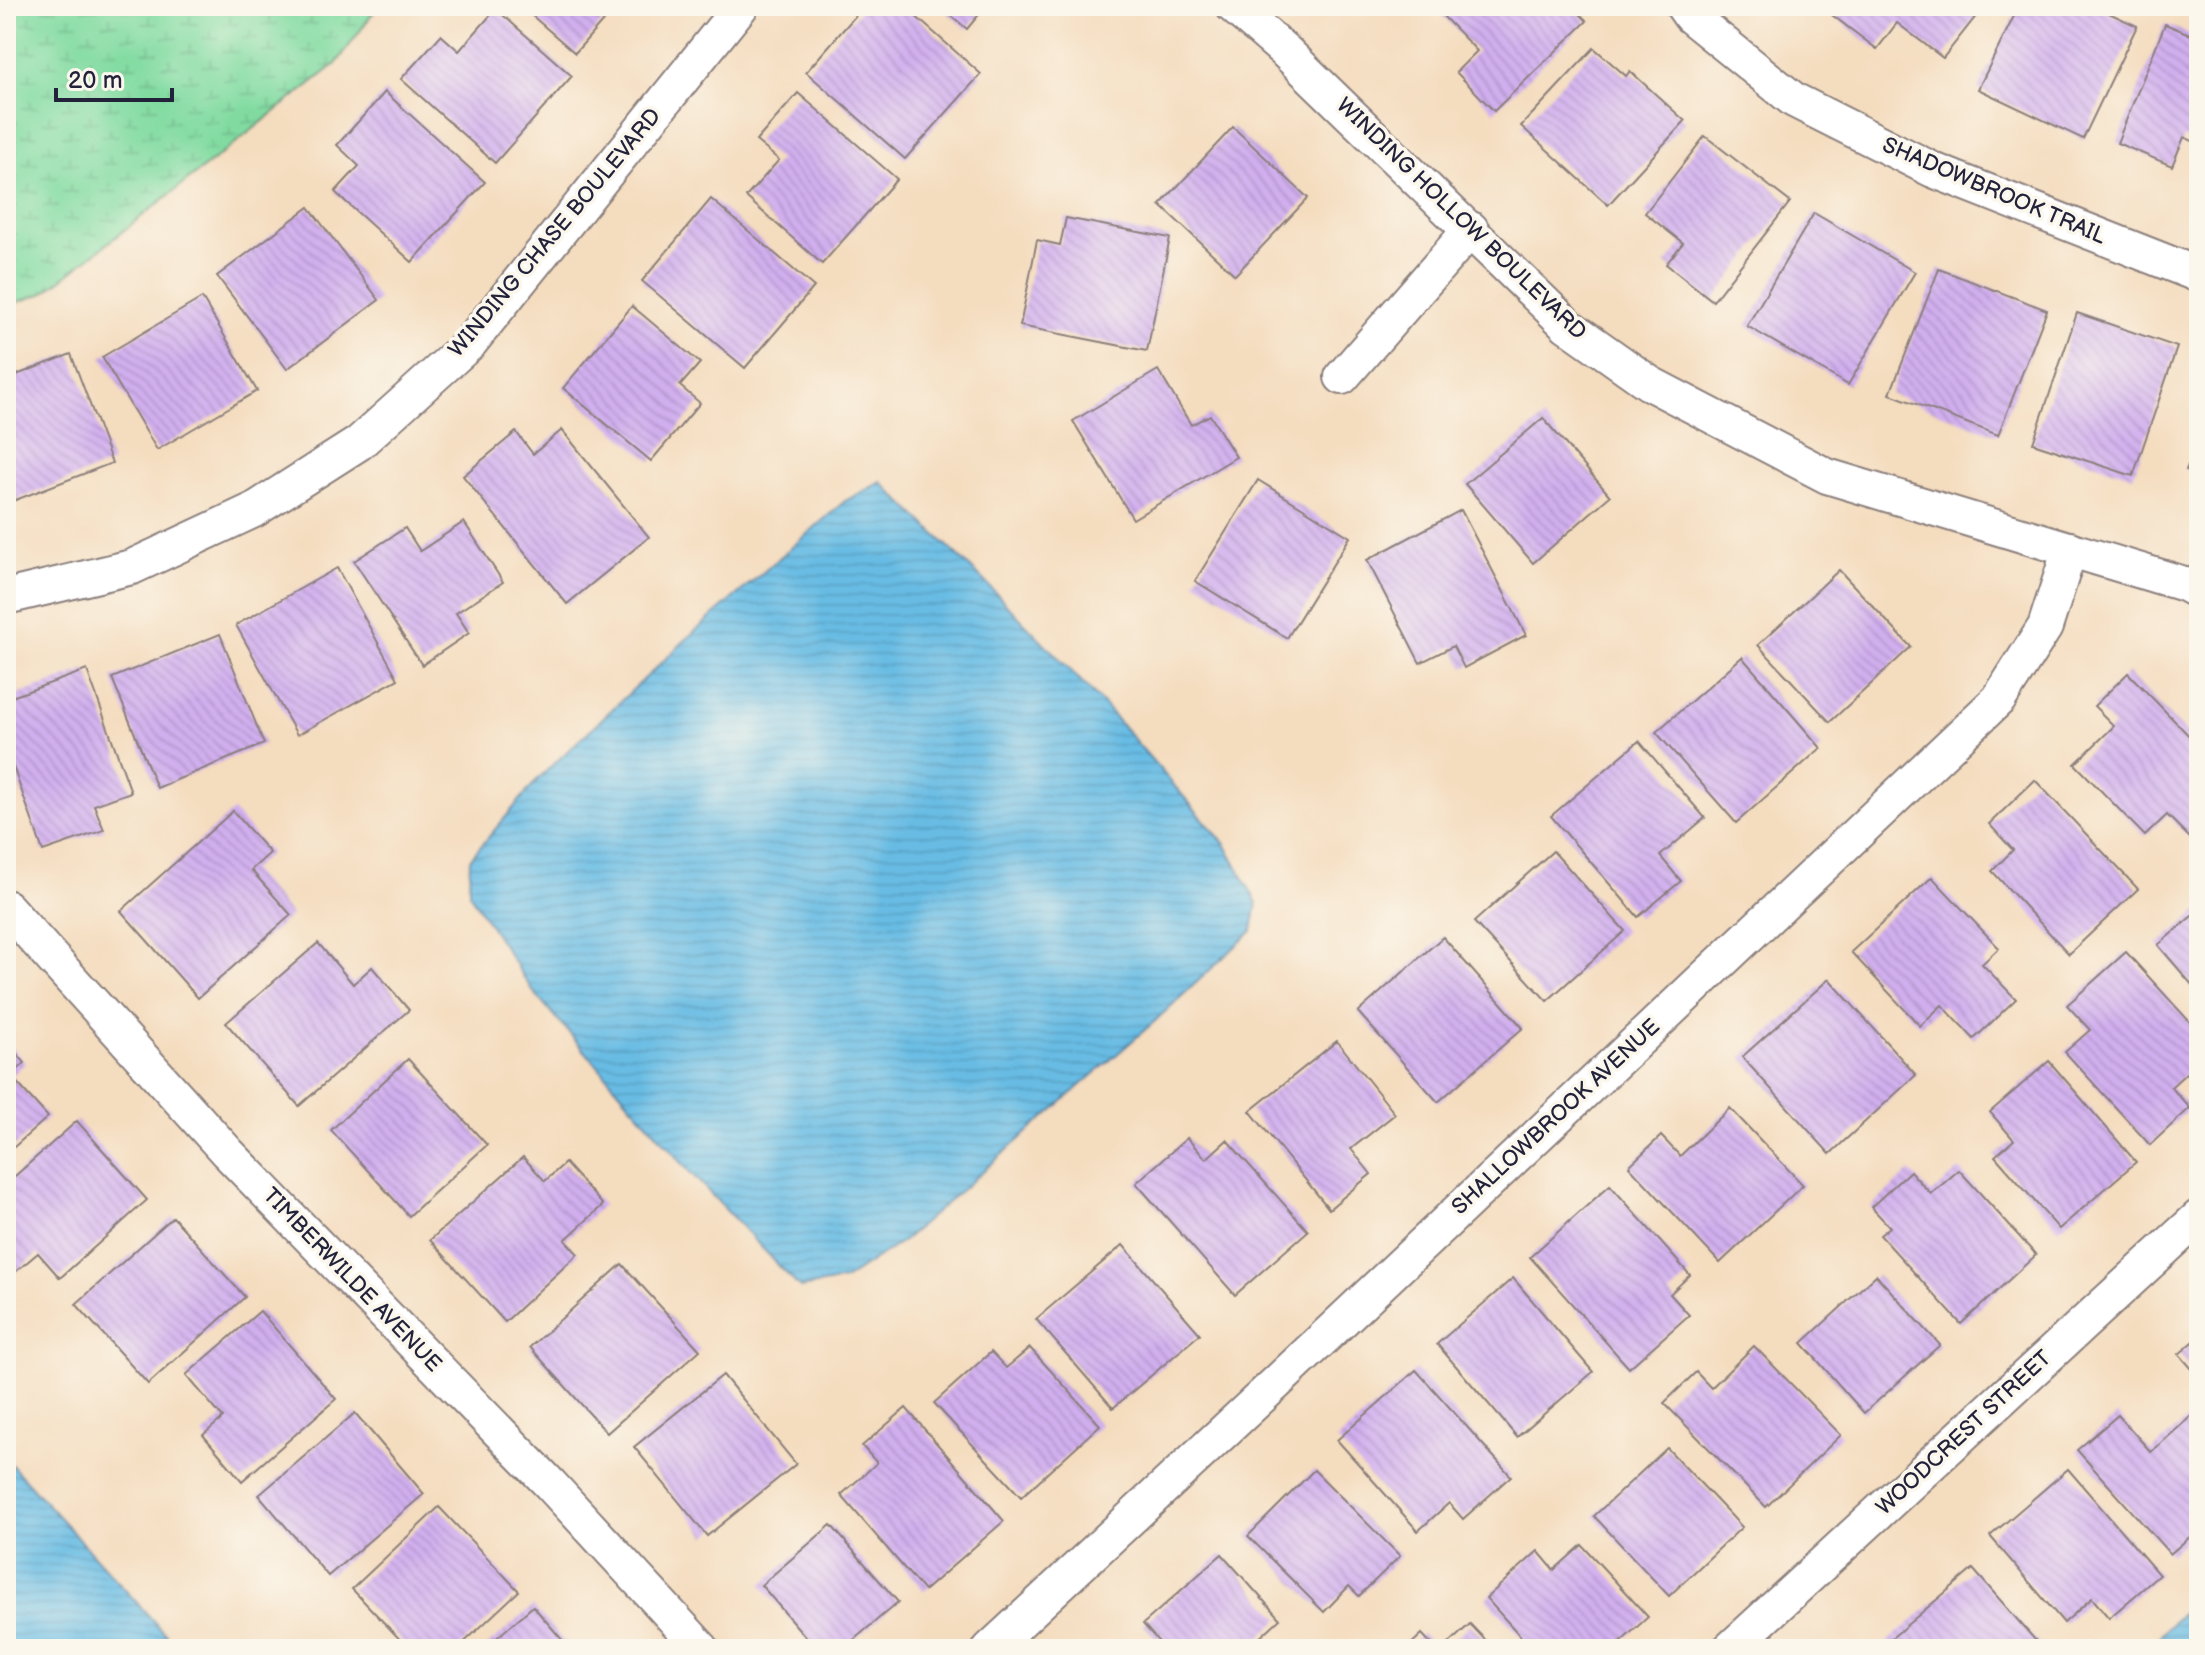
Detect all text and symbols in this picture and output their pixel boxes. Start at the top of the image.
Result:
scale bar [56,52,172,102]
text: 20 m [68,66,123,95]
street label: WINDING HOLLOW BOULEVARD [1330,92,1592,346]
street label: WINDING CHASE BOULEVARD [443,103,667,363]
street label: SHADOWBROOK TRAIL [1878,132,2110,250]
street label: SHALLOWBROOK AVENUE [1446,1013,1666,1221]
street label: TIMBERWILDE AVENUE [257,1182,447,1378]
street label: WOODCREST STREET [1871,1345,2057,1521]

